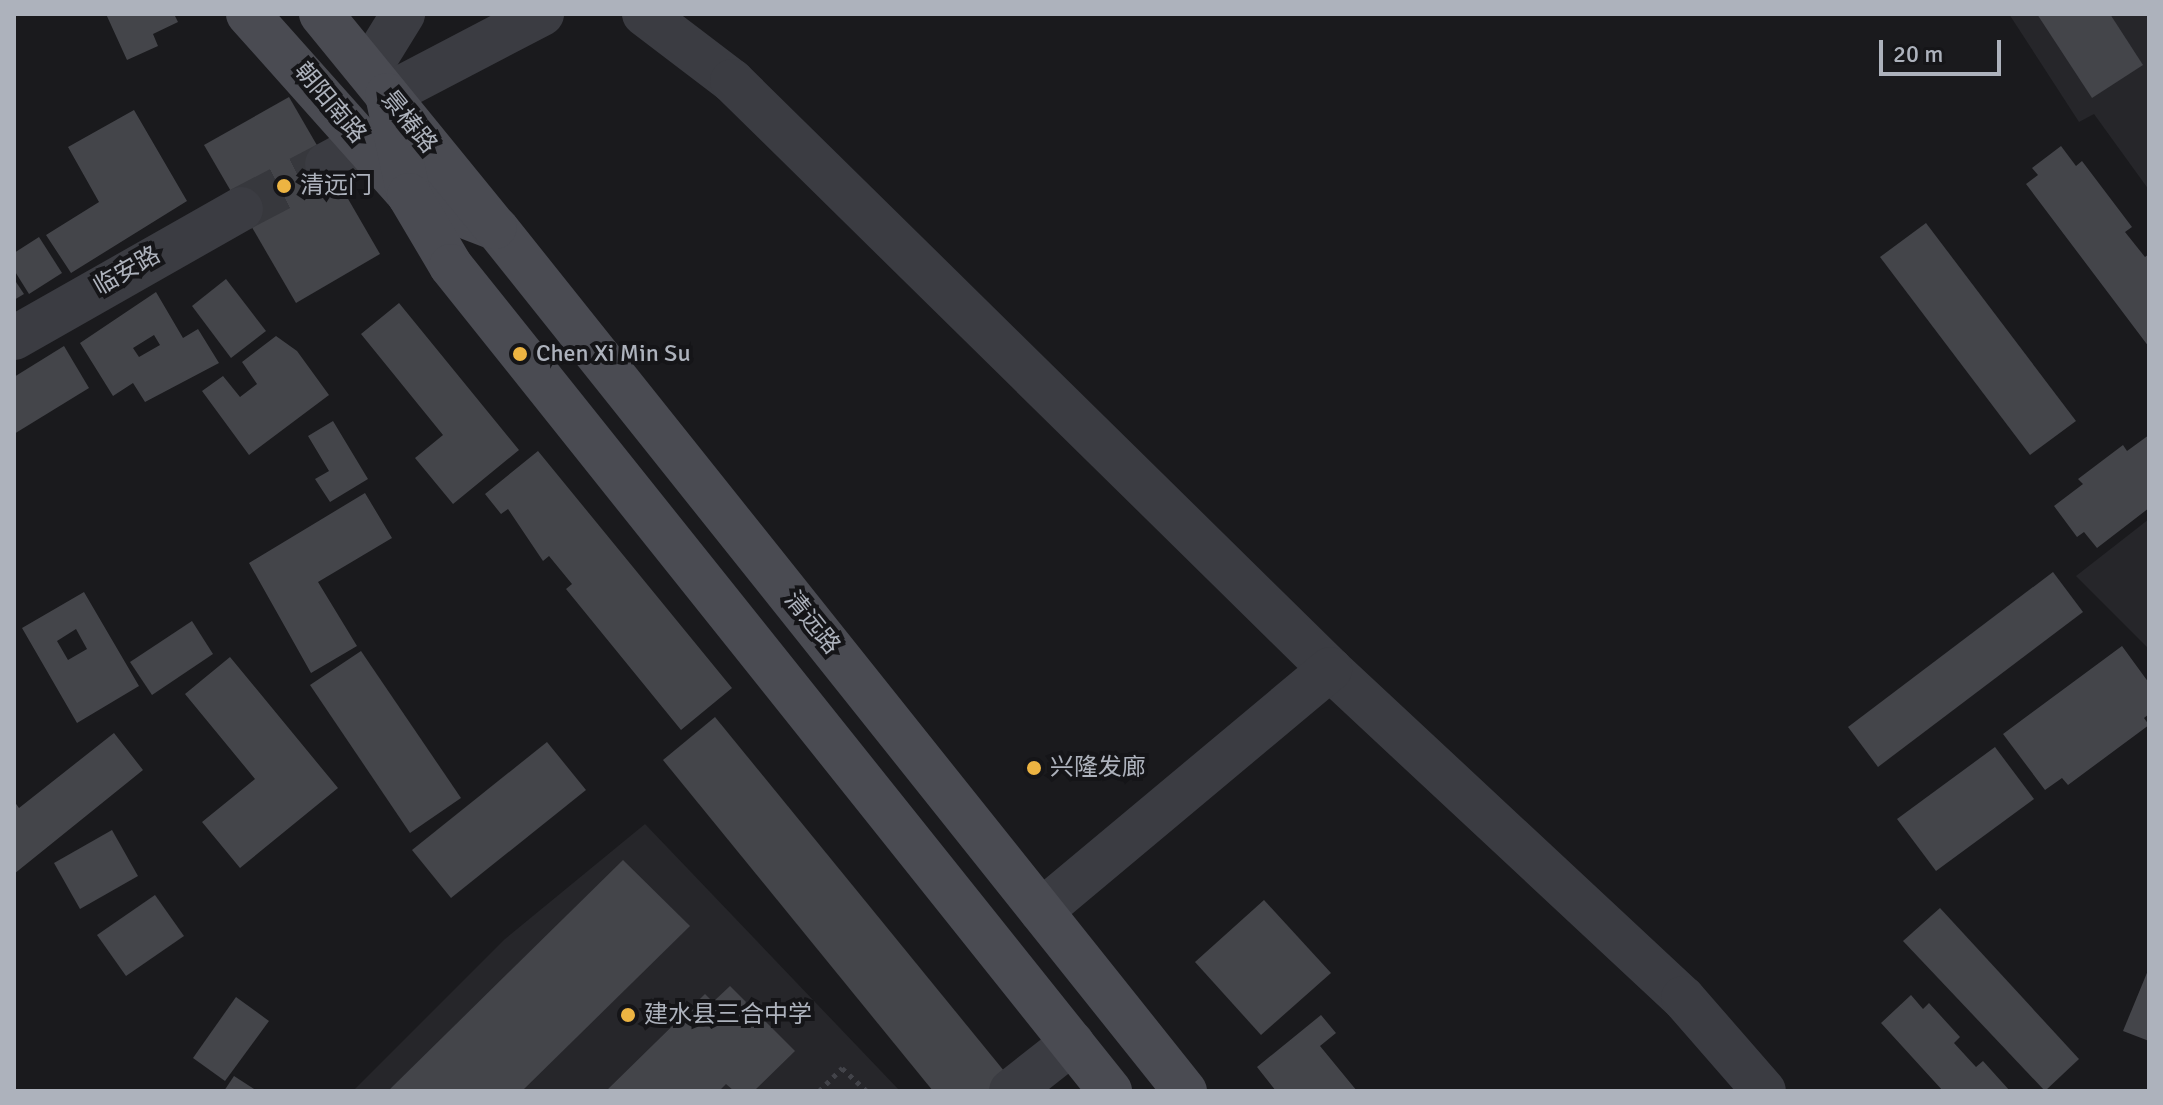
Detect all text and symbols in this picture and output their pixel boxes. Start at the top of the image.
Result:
scale bar [1883,24,2005,74]
text: 20 m [1893,39,1943,69]
street label: 朝阳南路 [288,57,372,149]
street label: 景椿路 [375,85,443,159]
place label: 清远门 [300,172,372,200]
marker: 清远门 [275,177,293,195]
street label: 临安路 [89,241,165,301]
place label: Chen Xi Min Su [536,340,691,368]
marker: Chen Xi Min Su [511,345,529,363]
street label: 清远路 [778,586,846,660]
place label: 兴隆发廊 [1050,754,1146,782]
marker: 兴隆发廊 [1025,759,1043,777]
place label: 建水县三合中学 [644,1001,812,1029]
marker: 建水县三合中学 [619,1006,637,1024]

